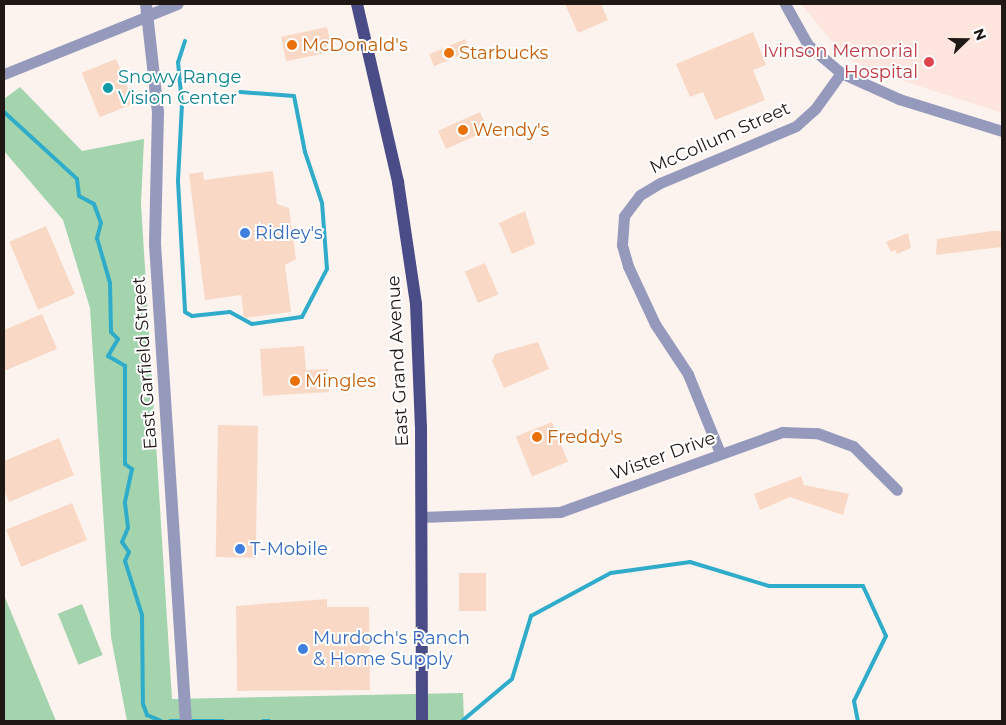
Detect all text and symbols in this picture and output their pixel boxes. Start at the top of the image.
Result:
north arrow [941,15,991,65]
text: N [969,26,990,43]
place label: McDonald's [302,34,408,56]
marker: McDonald's [286,39,298,51]
place label: Ivinson Memorial Hospital [763,41,918,84]
place label: Starbucks [459,42,548,64]
marker: Starbucks [443,47,455,59]
marker: Ivinson Memorial Hospital [922,55,936,69]
place label: Snowy Range Vision Center [118,67,241,110]
marker: Snowy Range Vision Center [102,82,114,94]
street label: McCollum Street [647,97,793,179]
place label: Wendy's [473,119,549,141]
marker: Wendy's [457,124,469,136]
place label: Ridley's [255,222,323,244]
marker: Ridley's [239,227,251,239]
street label: East Grand Avenue [383,275,413,447]
street label: East Garfield Street [128,276,162,450]
place label: Mingles [305,370,376,392]
marker: Mingles [289,375,301,387]
place label: Freddy's [547,426,623,448]
street label: Wister Drive [608,427,718,485]
marker: Freddy's [531,431,543,443]
place label: T-Mobile [250,538,328,560]
marker: T-Mobile [234,543,246,555]
place label: Murdoch's Ranch & Home Supply [313,628,470,670]
marker: Murdoch's Ranch & Home Supply [297,643,309,655]

